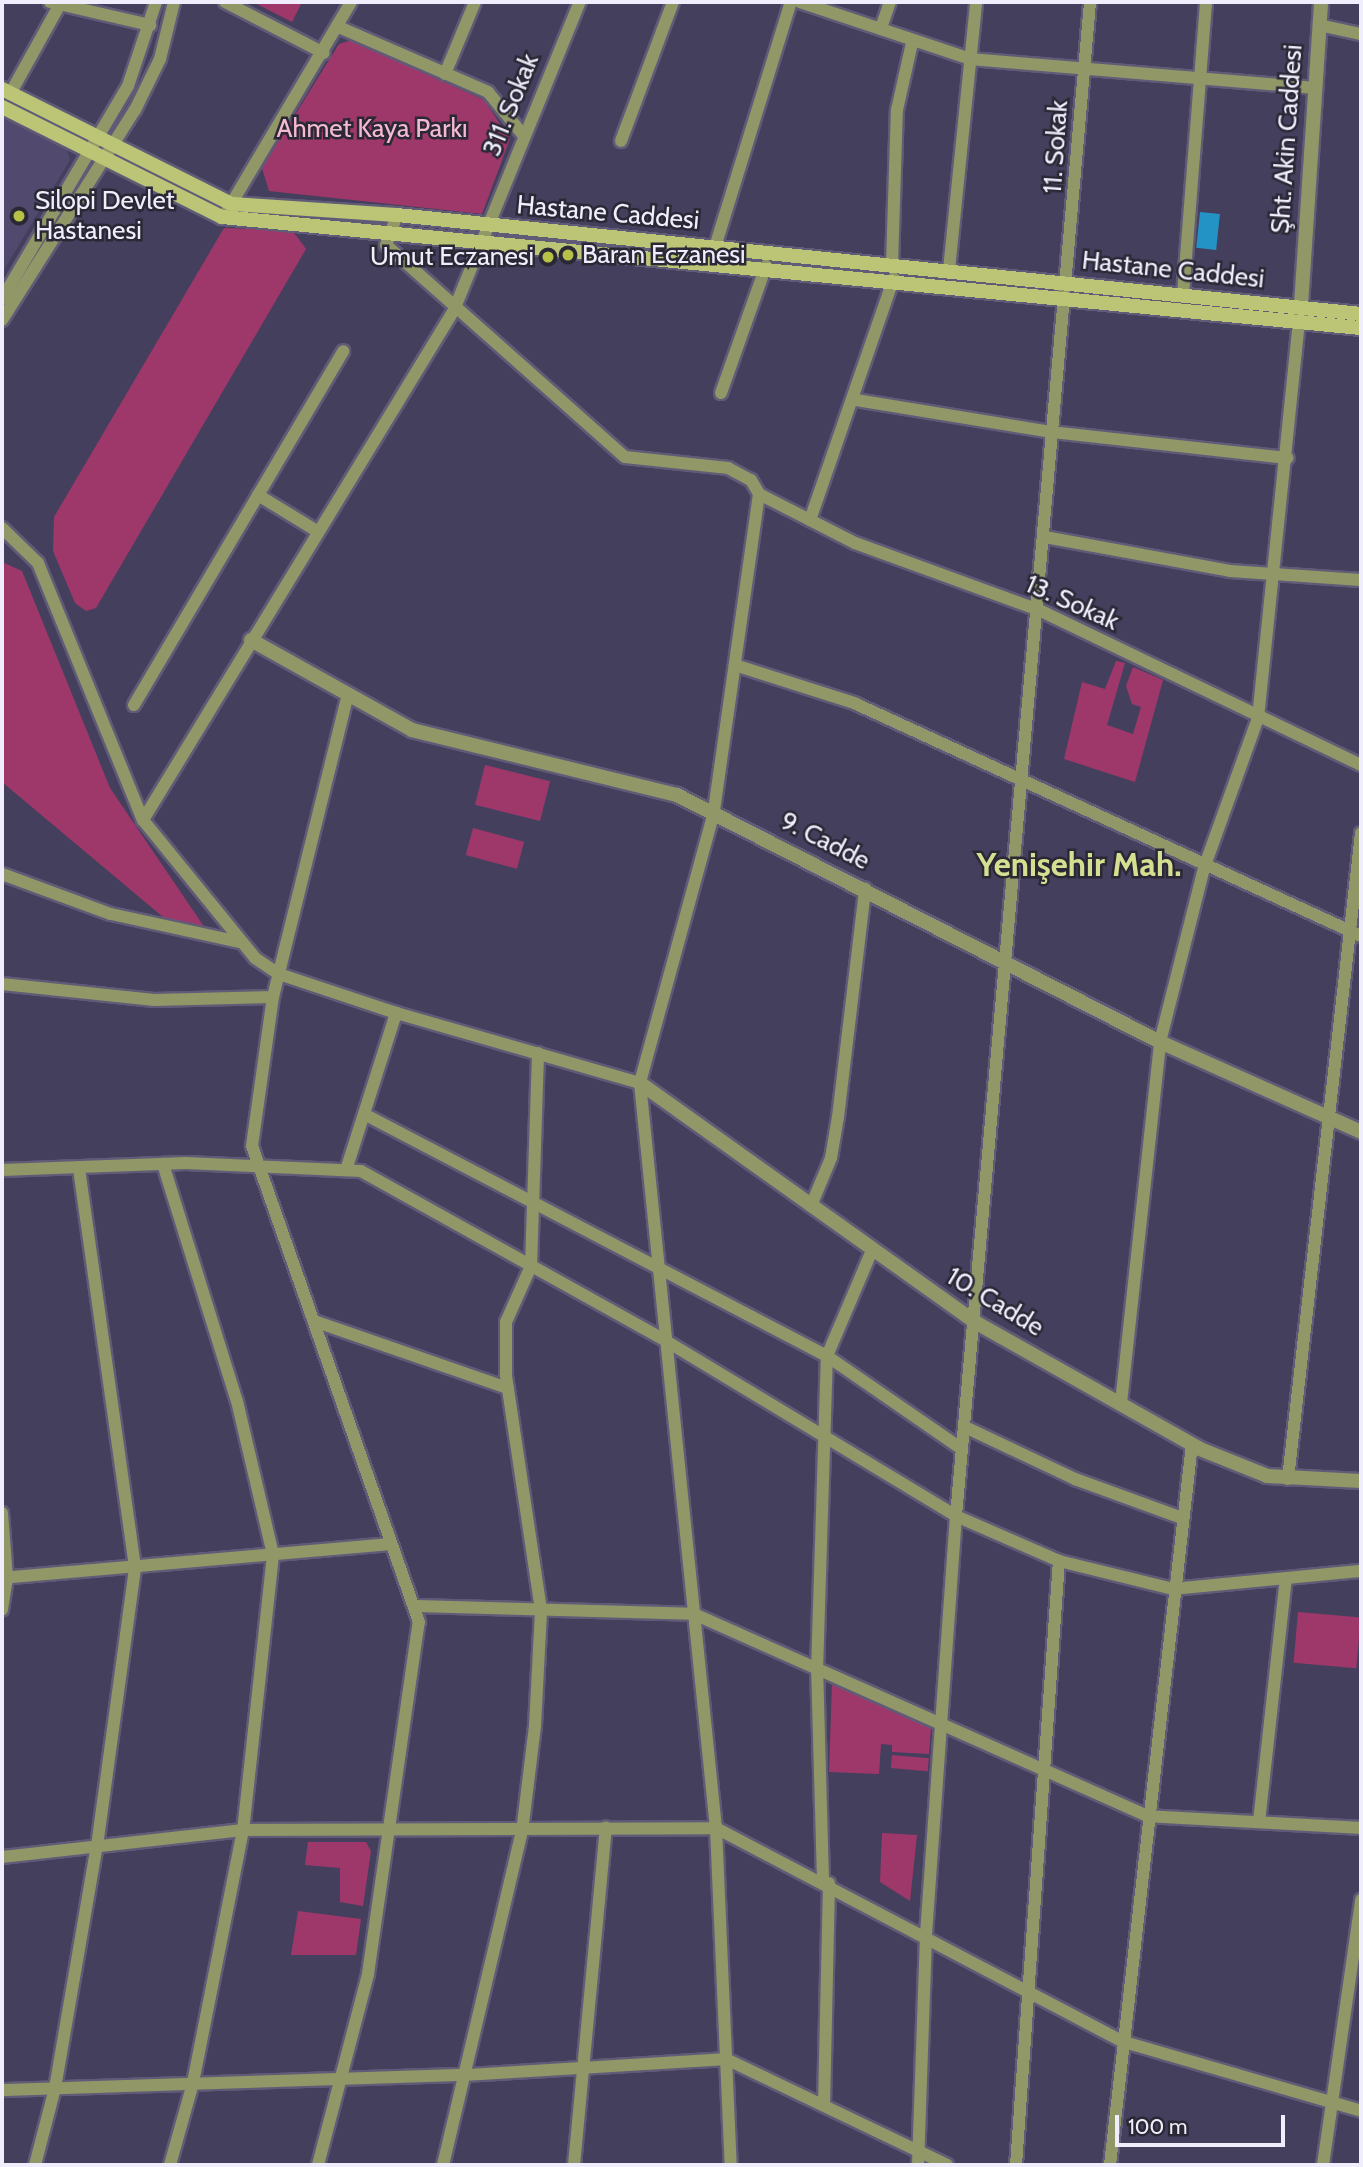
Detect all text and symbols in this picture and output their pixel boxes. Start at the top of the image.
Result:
street label: Şht. Akin Caddesi [1265,43,1309,235]
street label: 311. Sokak [476,49,546,161]
street label: 11. Sokak [1037,99,1075,195]
park label: Ahmet Kaya Parkı [276,113,468,145]
place label: Silopi Devlet Hastanesi [35,185,175,246]
street label: Hastane Caddesi [515,189,701,237]
marker: Silopi Devlet Hastanesi [9,206,29,226]
place label: Baran Eczanesi [582,239,746,271]
place label: Umut Eczanesi [370,241,534,273]
street label: Hastane Caddesi [1080,245,1266,295]
marker: Baran Eczanesi [560,247,576,263]
marker: Umut Eczanesi [540,249,556,265]
street label: 13. Sokak [1020,569,1124,637]
street label: 9. Cadde [775,805,875,877]
district label: Yenişehir Mah. [977,845,1181,885]
street label: 10. Cadde [941,1261,1049,1343]
scale bar [1118,2100,1288,2144]
text: 100 m [1128,2114,1187,2139]

